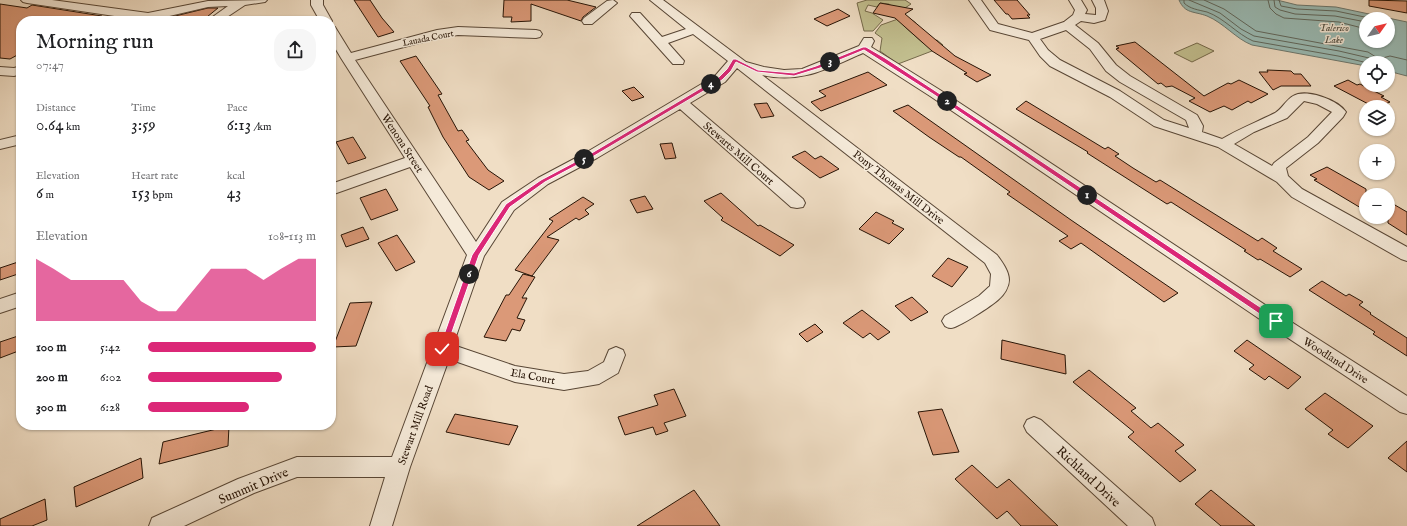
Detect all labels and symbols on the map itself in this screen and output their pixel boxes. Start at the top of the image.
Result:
north arrow [1359,12,1395,48]
water label: Talerico Lake [1319,22,1349,47]
street label: Lauada Court [402,28,455,49]
pin: 3 [820,52,840,72]
pin: 4 [701,74,721,94]
pin: 2 [937,91,957,111]
street label: Wenona Street [378,112,426,176]
street label: Stewarts Mill Court [700,119,777,189]
street label: Pony Thomas Mill Drive [850,148,947,228]
pin: 5 [574,149,594,169]
pin: 1 [1077,185,1097,205]
pin: 6 [459,264,479,284]
pin [1259,304,1293,338]
pin [425,332,459,366]
street label: Woodland Drive [1300,335,1371,387]
street label: Ela Court [509,366,556,388]
street label: Stewart Mill Road [395,384,437,467]
street label: Richland Drive [1052,443,1124,511]
street label: Summit Drive [216,464,291,509]

